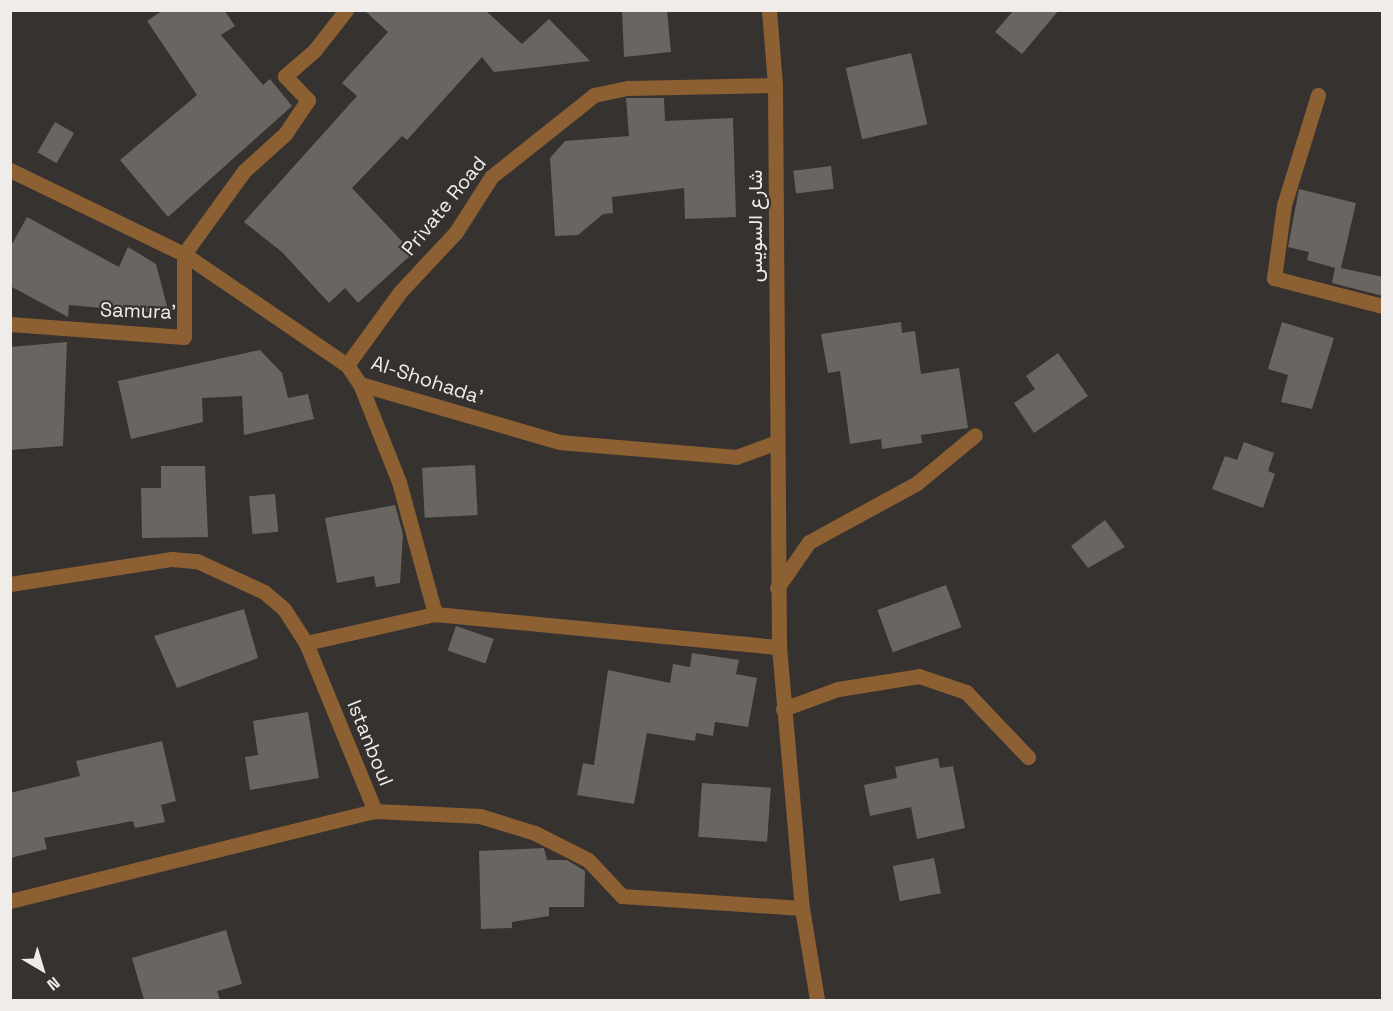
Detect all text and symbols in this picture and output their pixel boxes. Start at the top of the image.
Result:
street label: Private Road [397,152,491,260]
street label: شارع السويس [743,170,767,282]
street label: Samura' [99,298,177,324]
street label: Al-Shohada' [368,351,486,409]
street label: Istanboul [342,697,398,789]
north arrow [12,939,72,999]
text: N [43,972,64,995]

